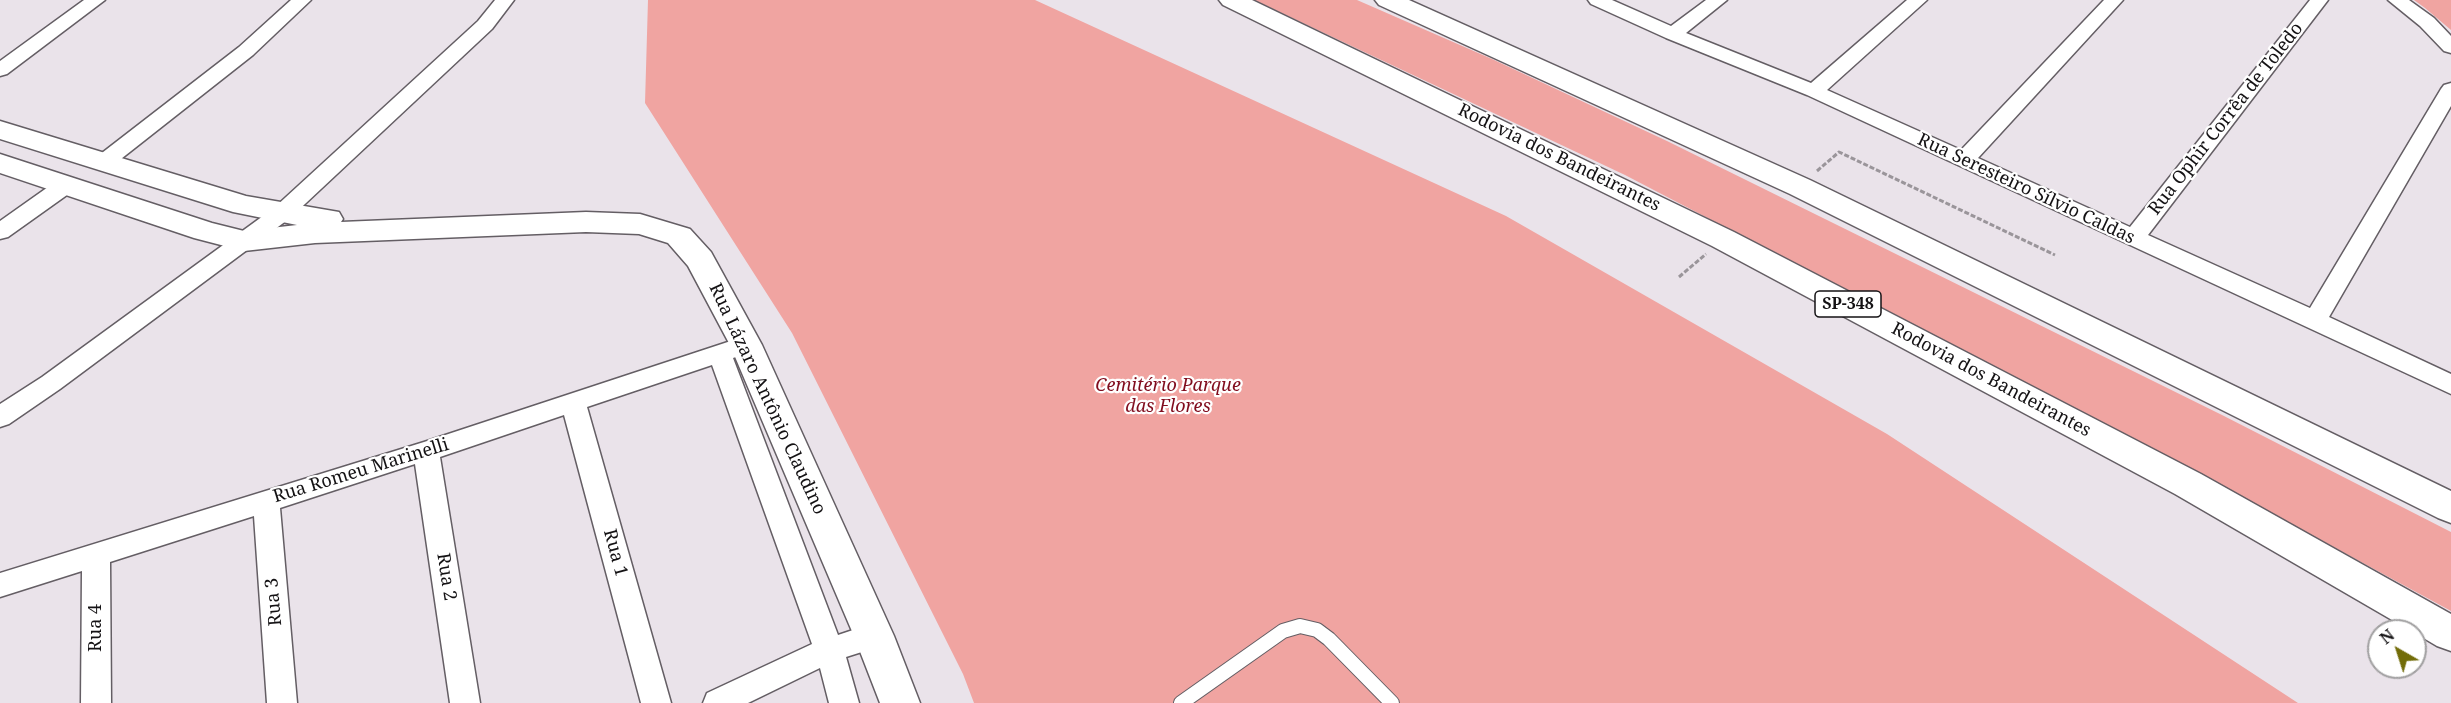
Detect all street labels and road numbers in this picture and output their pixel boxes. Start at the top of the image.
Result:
street label: Rua Ophir Corrêa de Toledo [2144,19,2308,219]
street label: Rodovia dos Bandeirantes [1454,99,1664,217]
street label: Rua Seresteiro Sílvio Caldas [1914,129,2138,249]
street label: Rua Lázaro Antônio Claudino [704,280,830,518]
road number: SP-348 [1815,291,1881,317]
street label: Rodovia dos Bandeirantes [1888,318,2094,442]
street label: Rua Romeu Marinelli [271,434,451,508]
street label: Rua 1 [598,527,632,579]
street label: Rua 2 [432,552,460,602]
street label: Rua 3 [261,577,287,627]
street label: Rua 4 [85,604,107,652]

